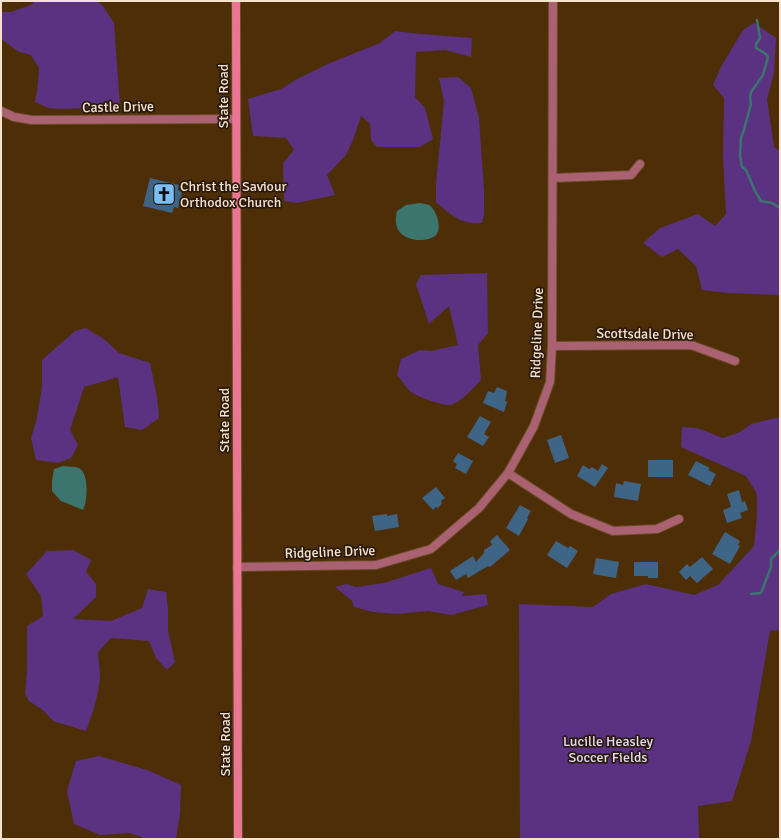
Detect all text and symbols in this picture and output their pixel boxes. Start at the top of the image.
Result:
street label: State Road [215,64,232,128]
street label: Castle Drive [82,98,154,116]
place label: Christ the Saviour Orthodox Church [180,178,288,211]
church icon: Christ the Saviour Orthodox Church [151,181,177,207]
street label: Ridgeline Drive [527,287,547,379]
street label: Scottsdale Drive [596,325,694,343]
street label: State Road [216,388,233,452]
street label: Ridgeline Drive [284,542,376,562]
street label: State Road [217,712,234,776]
park label: Lucille Heasley Soccer Fields [563,733,654,766]

